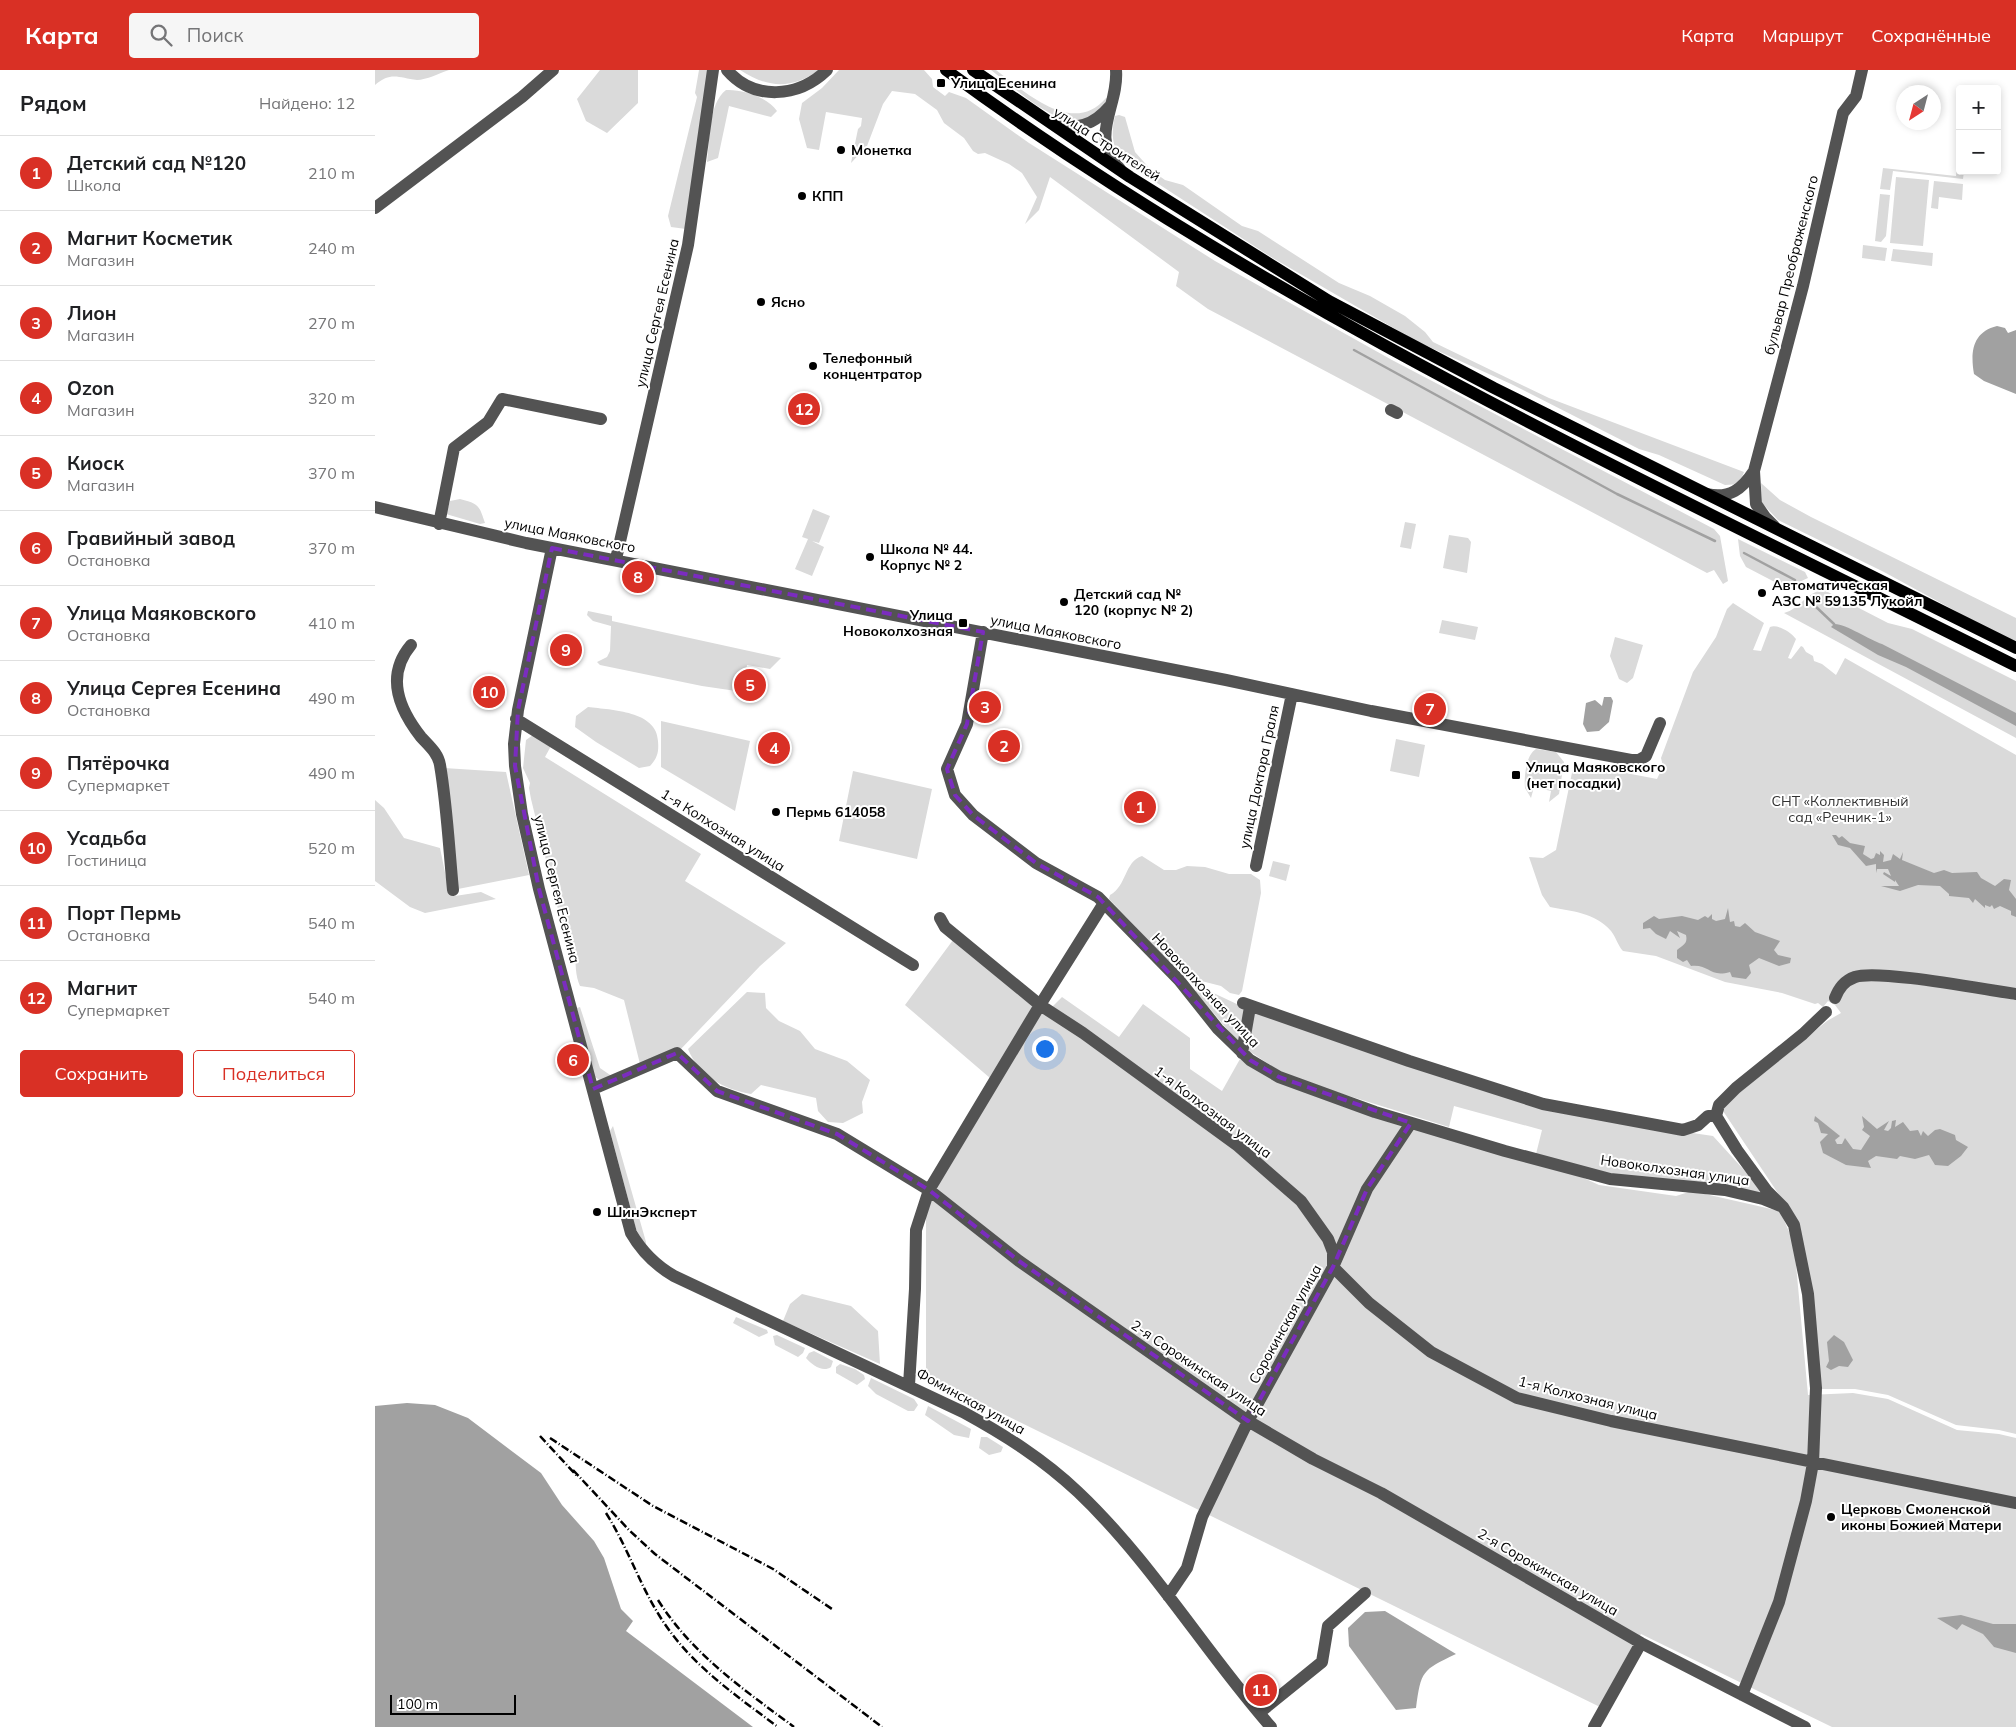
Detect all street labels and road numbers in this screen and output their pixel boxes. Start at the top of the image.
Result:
street label: улица Строителей [1050,103,1164,185]
street label: бульвар Преображенского [1760,173,1822,357]
street label: улица Сергея Есенина [631,237,683,389]
street label: улица Маяковского [503,513,637,557]
street label: улица Маяковского [989,610,1123,654]
street label: улица Доктора Граля [1235,704,1283,850]
street label: 1-я Колхозная улица [658,785,788,875]
street label: улица Сергея Есенина [530,813,584,965]
street label: Новоколхозная улица [1148,929,1264,1051]
street label: 1-я Колхозная улица [1151,1062,1275,1162]
street label: Новоколхозная улица [1599,1151,1751,1189]
street label: Сорокинская улица [1245,1261,1325,1387]
street label: 2-я Сорокинская улица [1128,1316,1270,1420]
street label: Фоминская улица [913,1364,1029,1438]
street label: 1-я Колхозная улица [1517,1372,1659,1424]
street label: 2-я Сорокинская улица [1474,1524,1622,1620]

